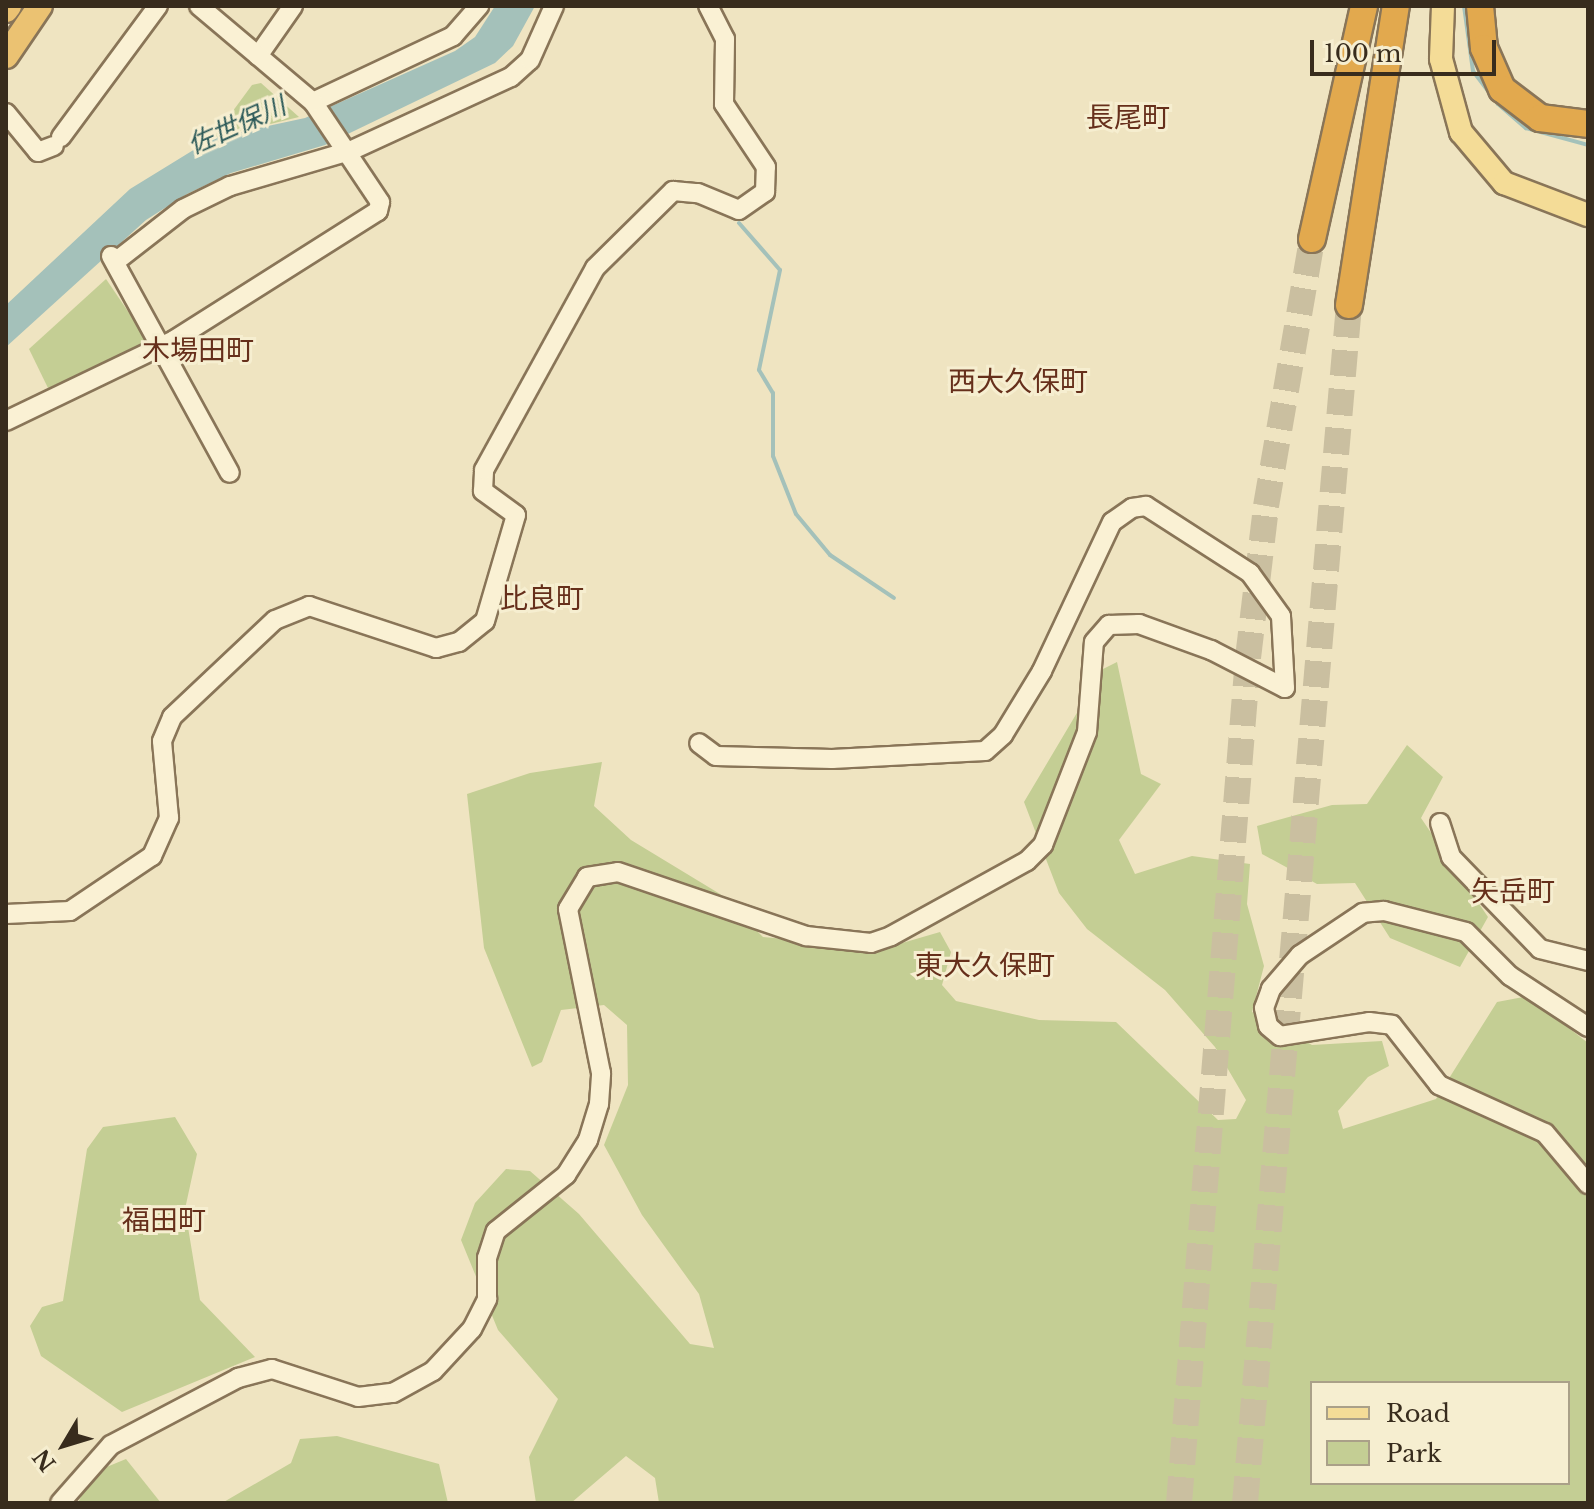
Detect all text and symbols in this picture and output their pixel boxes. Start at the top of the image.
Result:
scale bar [1314,24,1500,74]
text: 100 m [1324,39,1402,68]
water label: 佐世保川 [183,91,291,161]
district label: 長尾町 [1086,101,1170,135]
district label: 木場田町 [142,334,254,368]
district label: 西大久保町 [948,365,1088,399]
district label: 比良町 [500,582,584,616]
district label: 矢岳町 [1471,875,1555,909]
district label: 東大久保町 [915,949,1055,983]
district label: 福田町 [122,1204,206,1238]
legend [1310,1381,1570,1485]
text: Road [1386,1399,1450,1428]
north arrow [24,1405,104,1485]
text: Park [1386,1439,1442,1468]
text: N [28,1444,62,1477]

